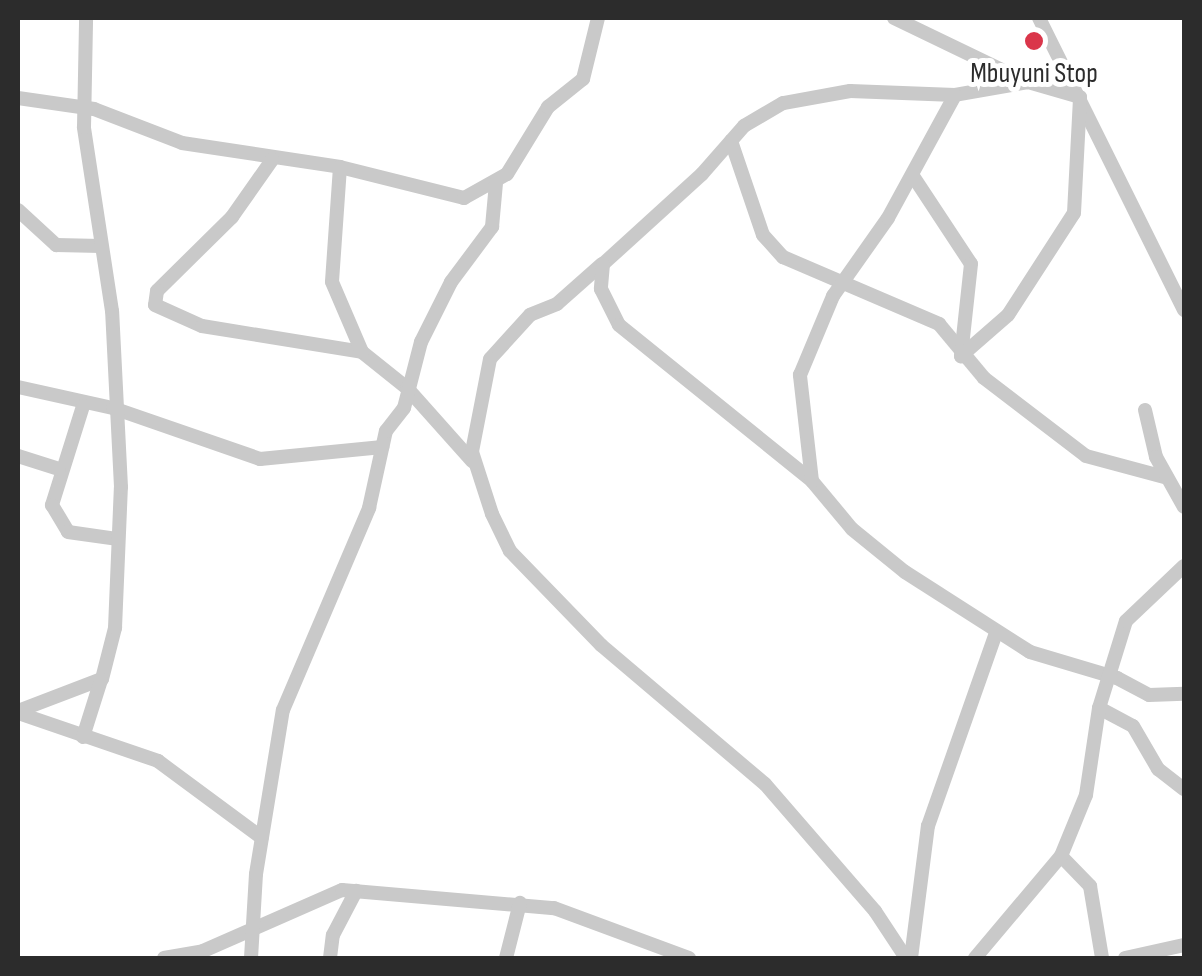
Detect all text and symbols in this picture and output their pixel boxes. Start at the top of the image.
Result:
marker: Mbuyuni Stop [1023,30,1045,52]
place label: Mbuyuni Stop [970,57,1098,91]

